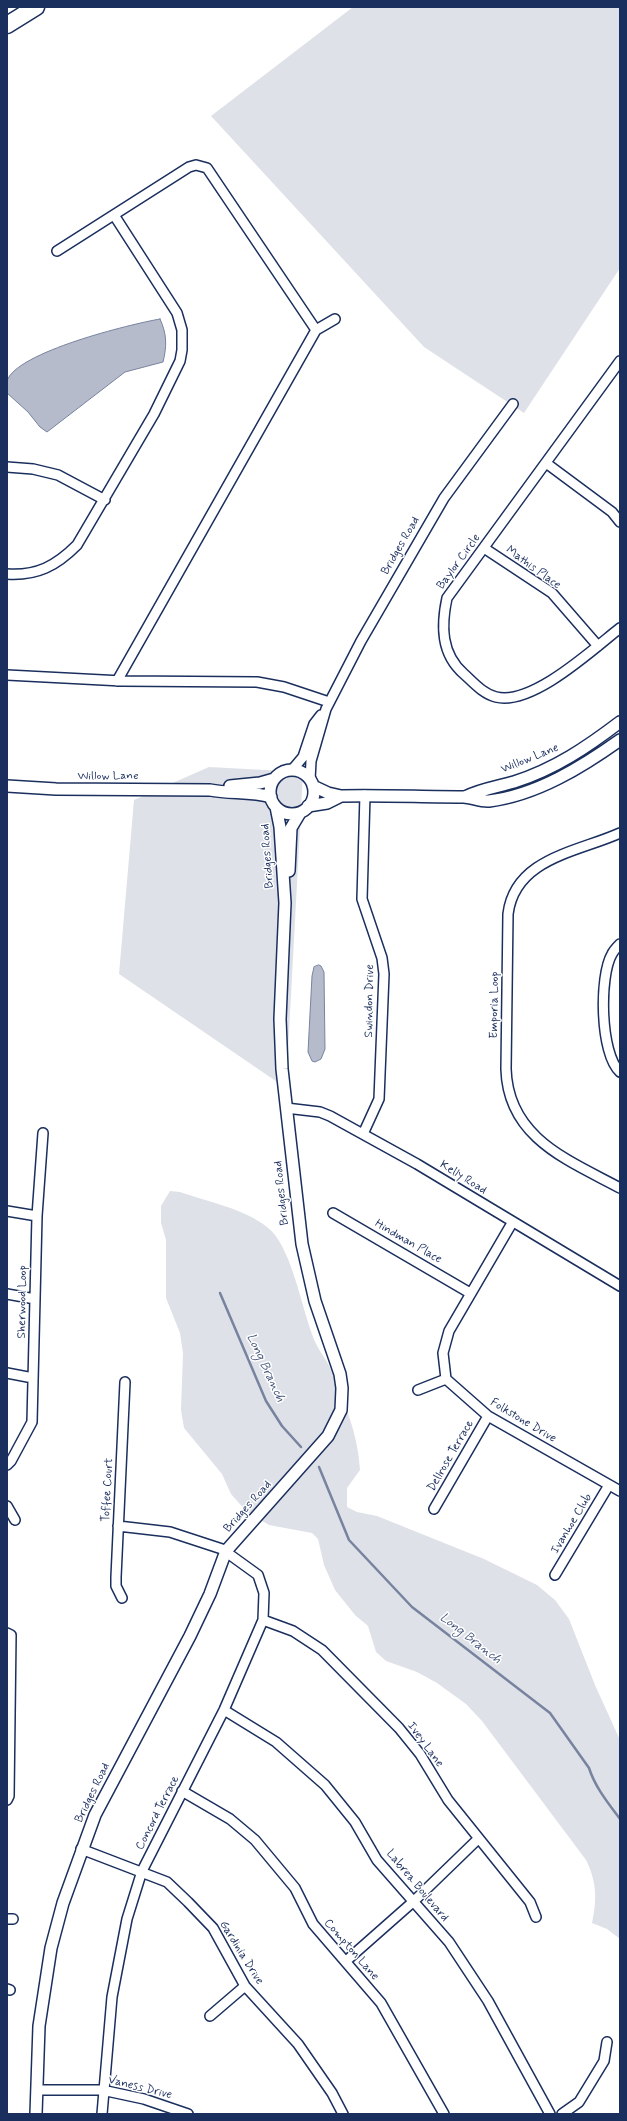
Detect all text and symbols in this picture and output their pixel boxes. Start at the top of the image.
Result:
street label: Bridges Road [379,514,423,578]
street label: Baylor Circle [434,531,484,593]
street label: Mathis Place [503,543,563,593]
street label: Willow Lane [499,741,561,777]
street label: Willow Lane [77,769,139,783]
street label: Bridges Road [259,823,277,889]
street label: Swindon Drive [362,964,378,1038]
street label: Emporia Loop [487,971,503,1039]
street label: Kelly Road [437,1158,489,1198]
street label: Bridges Road [271,1160,293,1226]
street label: Hindman Place [372,1217,444,1267]
street label: Sherwood Loop [15,1265,31,1339]
water label: Long Branch [242,1331,288,1405]
street label: Folkstone Drive [487,1396,559,1446]
street label: Dellrose Terrace [425,1418,477,1494]
street label: Toffee Court [99,1458,117,1522]
street label: Bridges Road [221,1478,275,1536]
street label: Ivanhoe Club [548,1491,596,1557]
water label: Long Branch [436,1610,504,1668]
street label: Ivey Lane [404,1720,446,1770]
street label: Bridges Road [72,1761,114,1825]
street label: Concord Terrace [133,1773,183,1853]
street label: Labrea Boulevard [383,1847,451,1925]
street label: Compton Lane [320,1916,382,1984]
street label: Gardinia Drive [216,1918,266,1988]
street label: Vaness Drive [107,2073,173,2103]

